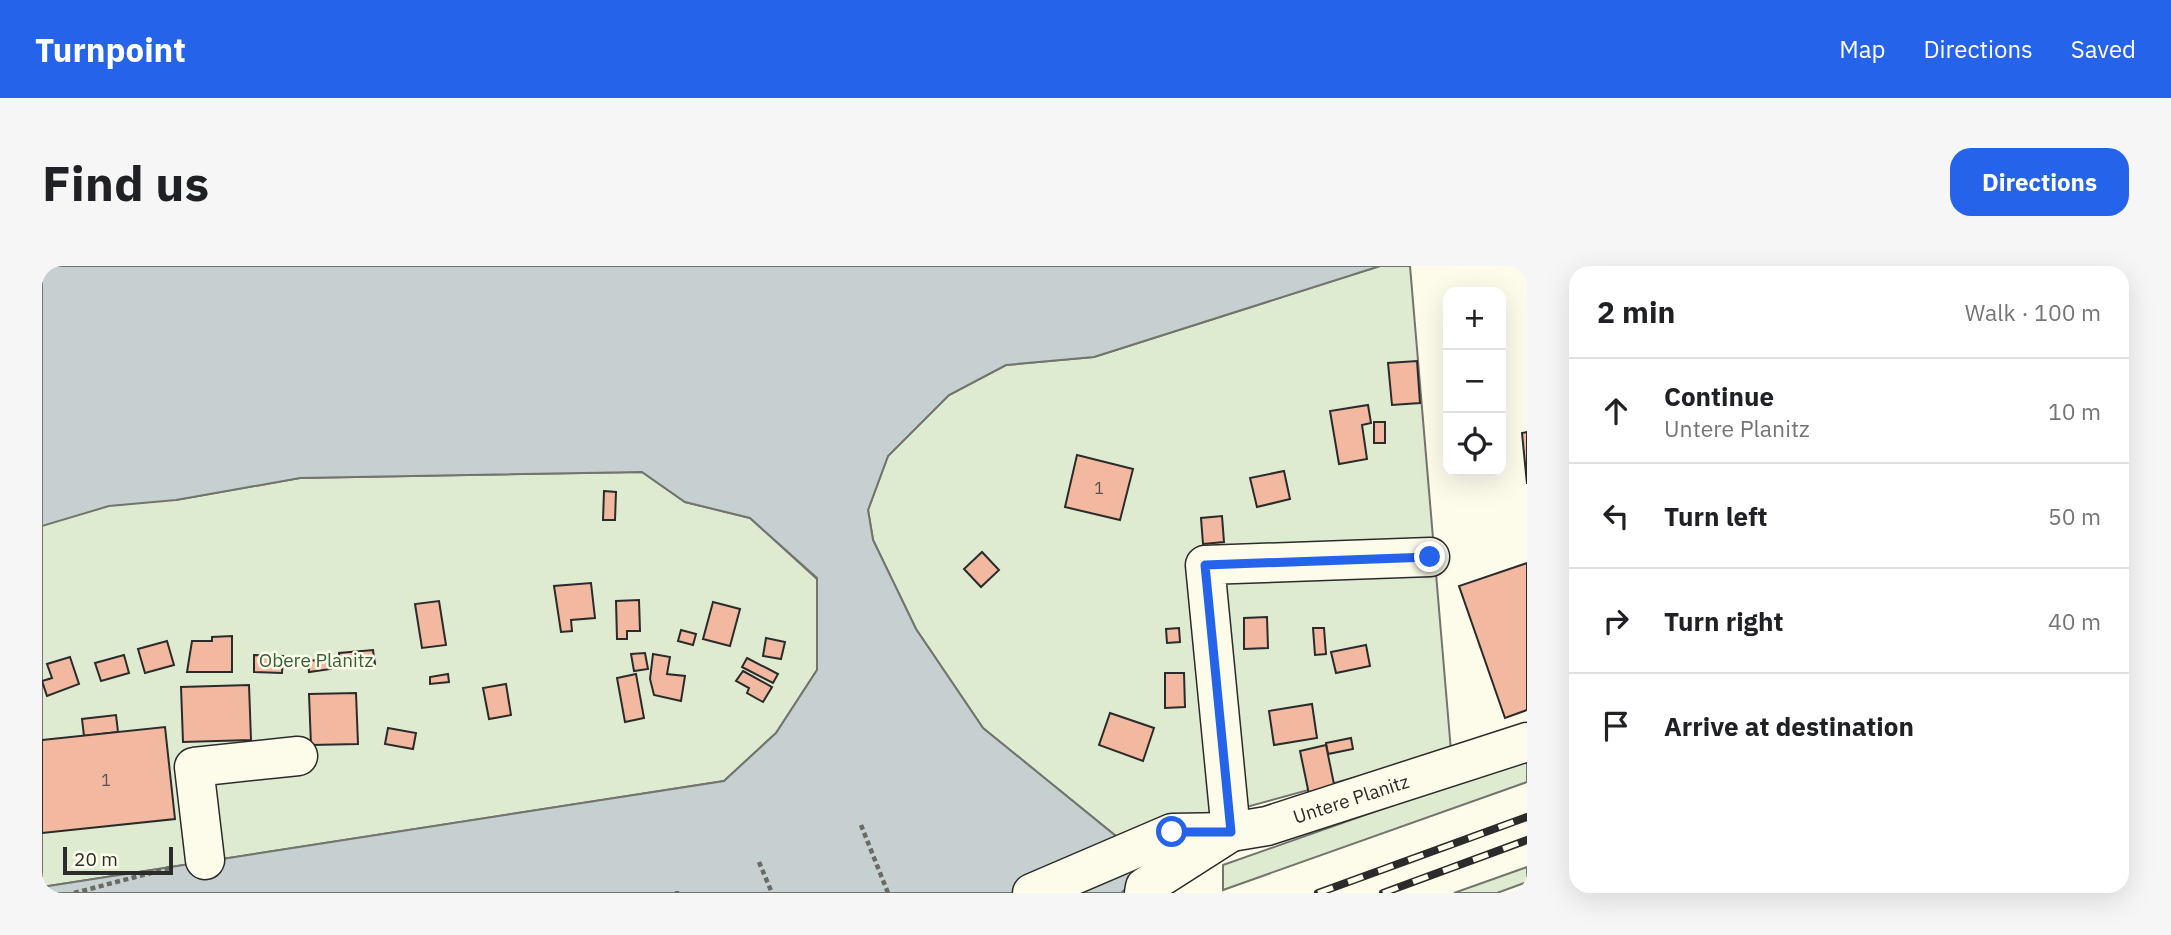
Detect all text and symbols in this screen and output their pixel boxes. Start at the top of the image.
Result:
text: Turnpoint [35,28,186,71]
text: Map [1839,33,1885,65]
text: Directions [1923,33,2033,65]
text: Saved [2071,33,2136,65]
button: Directions [1950,148,2129,216]
text: Find us [42,151,209,214]
map controls [1443,287,1506,476]
button: + [1443,287,1506,350]
text: 2 min [1597,292,1675,331]
text: Walk · 100 m [1965,297,2101,327]
button: − [1443,350,1506,413]
text: Continue [1664,379,1774,413]
icon: ahead [1597,392,1635,430]
text: 10 m [2048,396,2101,426]
button: locate [1443,413,1506,476]
text: Untere Planitz [1664,413,1810,443]
house number: 1 [1094,478,1104,498]
icon: left [1597,497,1635,535]
text: Turn left [1664,499,1767,533]
text: 50 m [2048,501,2101,531]
route end [1414,541,1445,572]
icon: right [1597,602,1635,640]
text: Turn right [1664,604,1783,638]
text: 40 m [2048,606,2101,636]
park label: Obere Planitz [259,648,373,672]
icon: arrive [1597,707,1635,745]
text: Arrive at destination [1664,709,1914,743]
street label: Untere Planitz [1290,769,1412,829]
house number: 1 [101,770,111,790]
route start [1156,816,1187,847]
scale bar [63,844,173,876]
text: 20 m [74,847,118,871]

